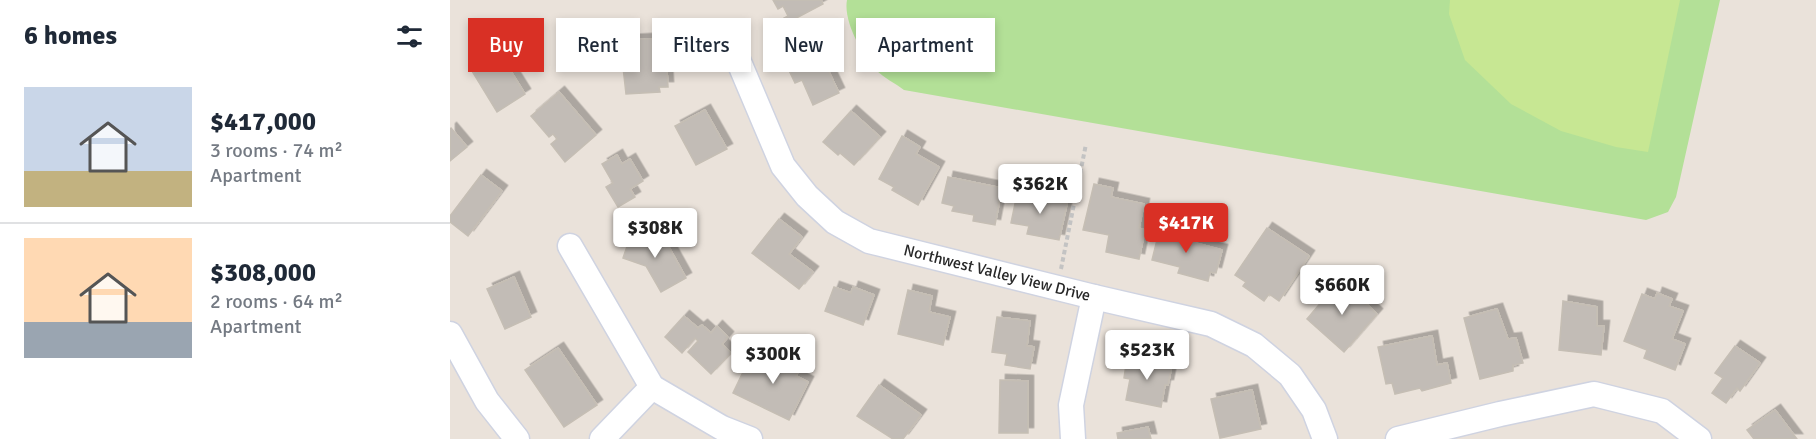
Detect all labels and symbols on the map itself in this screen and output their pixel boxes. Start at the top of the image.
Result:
pin: $362K [998,164,1082,215]
pin: $417K [1144,203,1228,254]
pin: $308K [613,208,697,259]
street label: Northwest Valley View Drive [902,240,1092,306]
pin: $660K [1300,265,1384,316]
pin: $523K [1105,330,1189,381]
pin: $300K [731,334,815,385]

